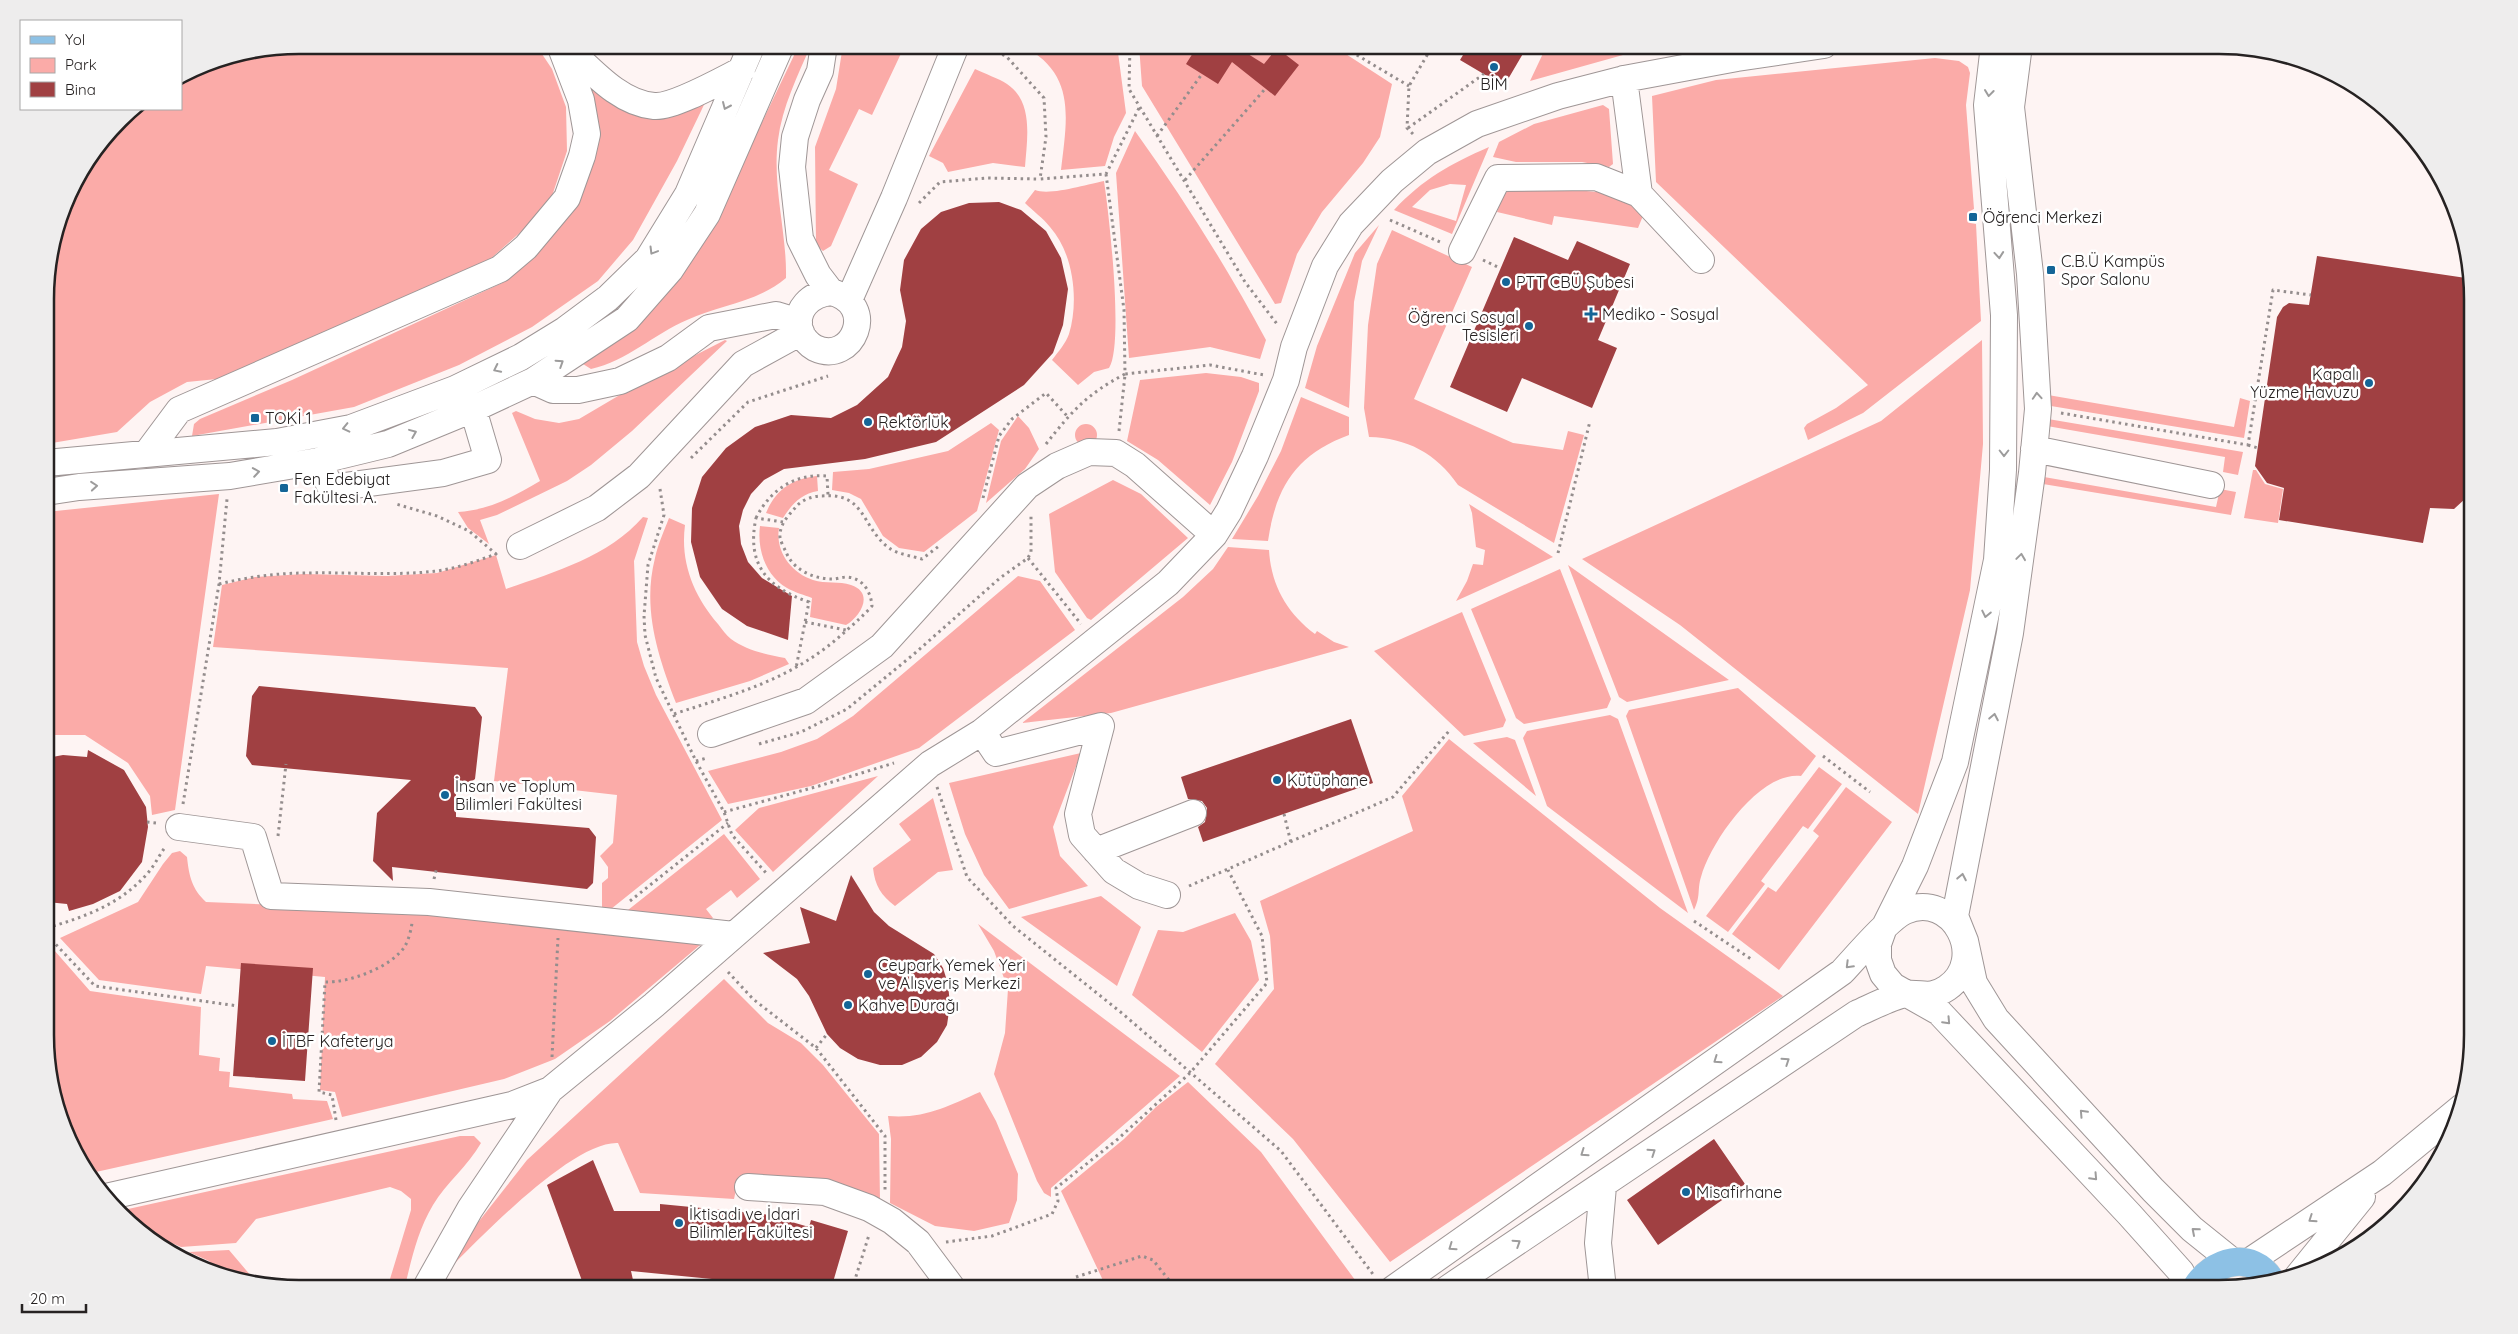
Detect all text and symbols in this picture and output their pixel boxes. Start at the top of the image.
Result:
legend [20,20,182,110]
text: Yol [65,30,85,49]
text: Park [65,55,97,74]
marker: BİM [1488,61,1500,73]
place label: BİM [1480,74,1508,94]
text: Bina [65,80,96,99]
one-way arrow [1984,90,1995,98]
one-way arrow [722,101,733,110]
place label: Öğrenci Merkezi [1983,207,2102,227]
marker: Öğrenci Merkezi [1967,211,1979,223]
one-way arrow [650,246,660,255]
place label: C.B.Ü Kampüs Spor Salonu [2061,251,2165,289]
one-way arrow [1994,252,2005,260]
marker: C.B.Ü Kampüs Spor Salonu [2045,264,2057,276]
place label: PTT CBÜ Şubesi [1516,272,1634,292]
marker: PTT CBÜ Şubesi [1500,276,1512,288]
place label: Mediko - Sosyal [1602,304,1719,324]
place label: Öğrenci Sosyal Tesisleri [1408,307,1519,345]
marker: Mediko - Sosyal [1584,307,1598,321]
marker: Öğrenci Sosyal Tesisleri [1523,320,1535,332]
one-way arrow [554,360,563,370]
one-way arrow [493,363,502,373]
place label: Kapalı Yüzme Havuzu [2250,364,2359,402]
marker: Kapalı Yüzme Havuzu [2363,377,2375,389]
one-way arrow [2032,392,2043,400]
place label: TOKİ 1 [265,408,312,428]
marker: TOKİ 1 [249,412,261,424]
place label: Rektörlük [878,412,949,432]
marker: Rektörlük [862,416,874,428]
one-way arrow [342,422,351,433]
one-way arrow [409,429,417,439]
one-way arrow [1999,449,2009,457]
one-way arrow [252,467,260,477]
place label: Fen Edebiyat Fakültesi A. [294,469,391,507]
one-way arrow [91,480,99,491]
marker: Fen Edebiyat Fakültesi A. [278,482,290,494]
one-way arrow [2015,553,2025,562]
one-way arrow [1981,609,1992,618]
one-way arrow [1988,713,1998,722]
place label: Kütüphane [1287,770,1368,790]
marker: Kütüphane [1271,774,1283,786]
place label: İnsan ve Toplum Bilimleri Fakültesi [455,776,582,814]
marker: İnsan ve Toplum Bilimleri Fakültesi [439,789,451,801]
one-way arrow [1957,873,1967,881]
place label: Ceypark Yemek Yeri ve Alışveriş Merkezi [878,955,1026,993]
one-way arrow [1846,959,1855,968]
marker: Ceypark Yemek Yeri ve Alışveriş Merkezi [862,968,874,980]
place label: Kahve Durağı [858,995,959,1015]
marker: Kahve Durağı [842,999,854,1011]
one-way arrow [1941,1015,1950,1024]
place label: İTBF Kafeterya [282,1031,394,1051]
marker: İTBF Kafeterya [266,1035,278,1047]
one-way arrow [1713,1054,1723,1063]
one-way arrow [1781,1058,1790,1067]
one-way arrow [2080,1110,2089,1119]
one-way arrow [1580,1147,1590,1156]
one-way arrow [1646,1149,1656,1158]
one-way arrow [2088,1171,2097,1180]
place label: Misafirhane [1696,1182,1782,1202]
marker: Misafirhane [1680,1186,1692,1198]
place label: İktisadi ve İdari Bilimler Fakültesi [689,1204,813,1242]
one-way arrow [2309,1213,2318,1222]
marker: İktisadi ve İdari Bilimler Fakültesi [673,1217,685,1229]
one-way arrow [2192,1228,2201,1237]
one-way arrow [1511,1239,1520,1249]
one-way arrow [1448,1241,1457,1250]
scale bar [22,1282,86,1314]
text: 20 m [30,1289,65,1308]

